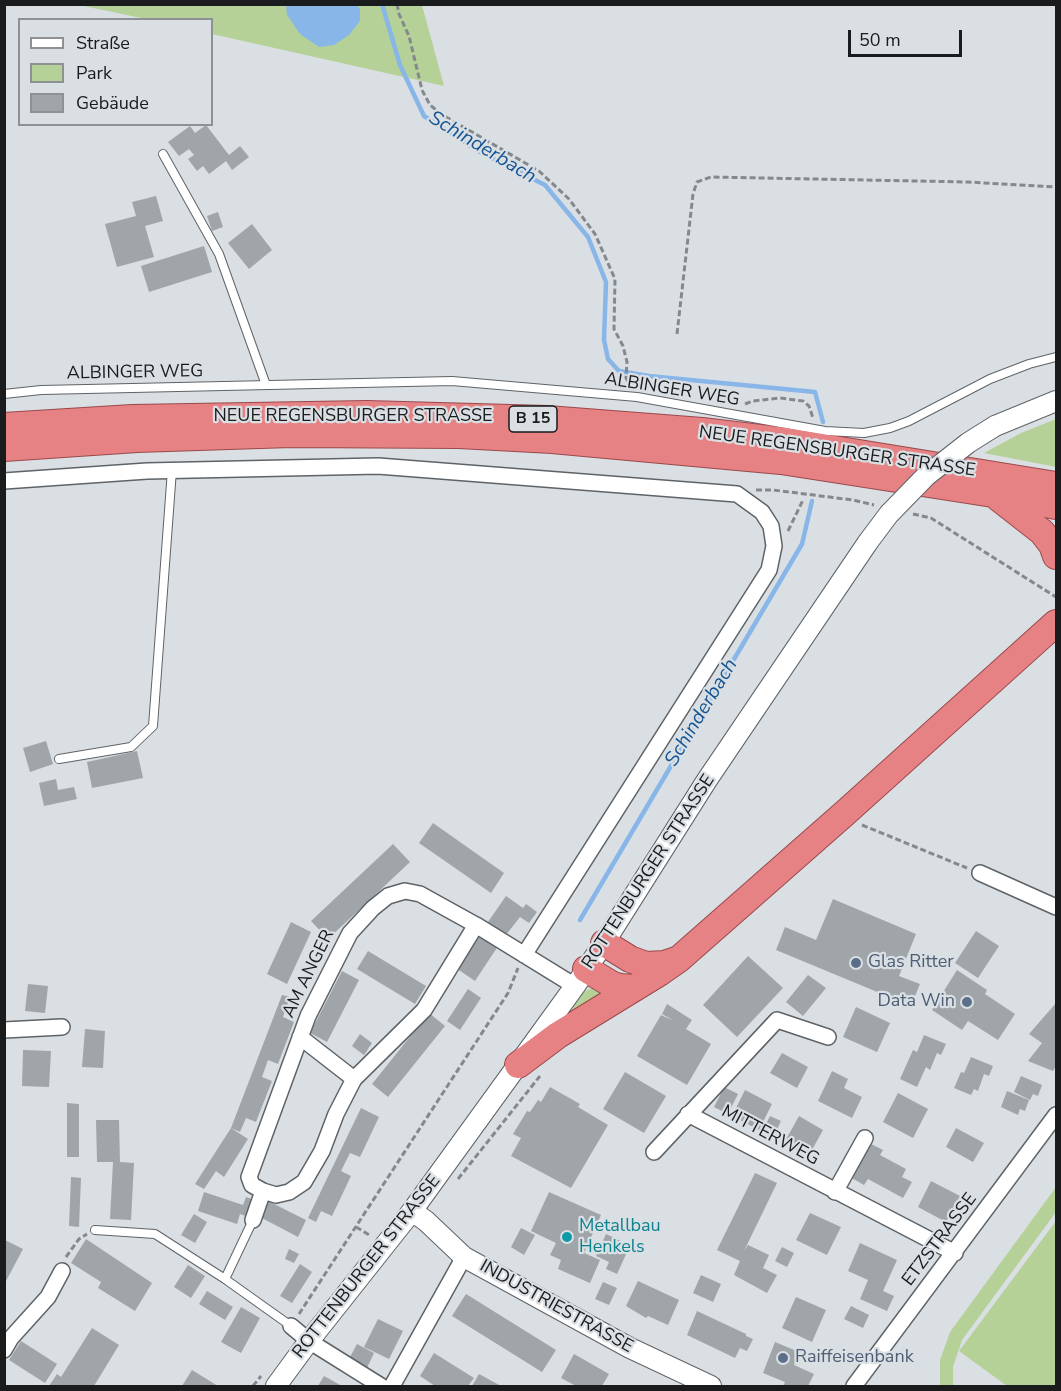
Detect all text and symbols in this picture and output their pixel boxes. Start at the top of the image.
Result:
legend [18,18,213,126]
scale bar [851,18,965,56]
text: 50 m [859,28,901,52]
text: Straße [76,31,130,55]
text: Park [76,61,112,85]
text: Gebäude [76,91,149,115]
water label: Schinderbach [424,106,540,190]
street label: ALBINGER WEG [67,361,203,385]
street label: ALBINGER WEG [603,369,741,411]
street label: NEUE REGENSBURGER STRASSE [213,406,493,428]
road number: B 15 [509,406,557,432]
street label: NEUE REGENSBURGER STRASSE [697,422,977,482]
water label: Schinderbach [660,655,744,771]
street label: ROTTENBURGER STRASSE [578,771,720,973]
street label: AM ANGER [278,926,340,1022]
place label: Glas Ritter [868,952,954,974]
marker: Glas Ritter [849,956,863,970]
place label: Data Win [877,991,955,1013]
marker: Data Win [960,995,974,1009]
street label: MITTERWEG [717,1101,823,1171]
street label: ROTTENBURGER STRASSE [289,1171,445,1363]
street label: ETZSTRASSE [898,1189,982,1291]
place label: Metallbau Henkels [579,1216,661,1258]
marker: Metallbau Henkels [560,1230,574,1244]
street label: INDUSTRIESTRASSE [476,1256,636,1358]
place label: Raiffeisenbank [795,1347,914,1369]
marker: Raiffeisenbank [776,1351,790,1365]

